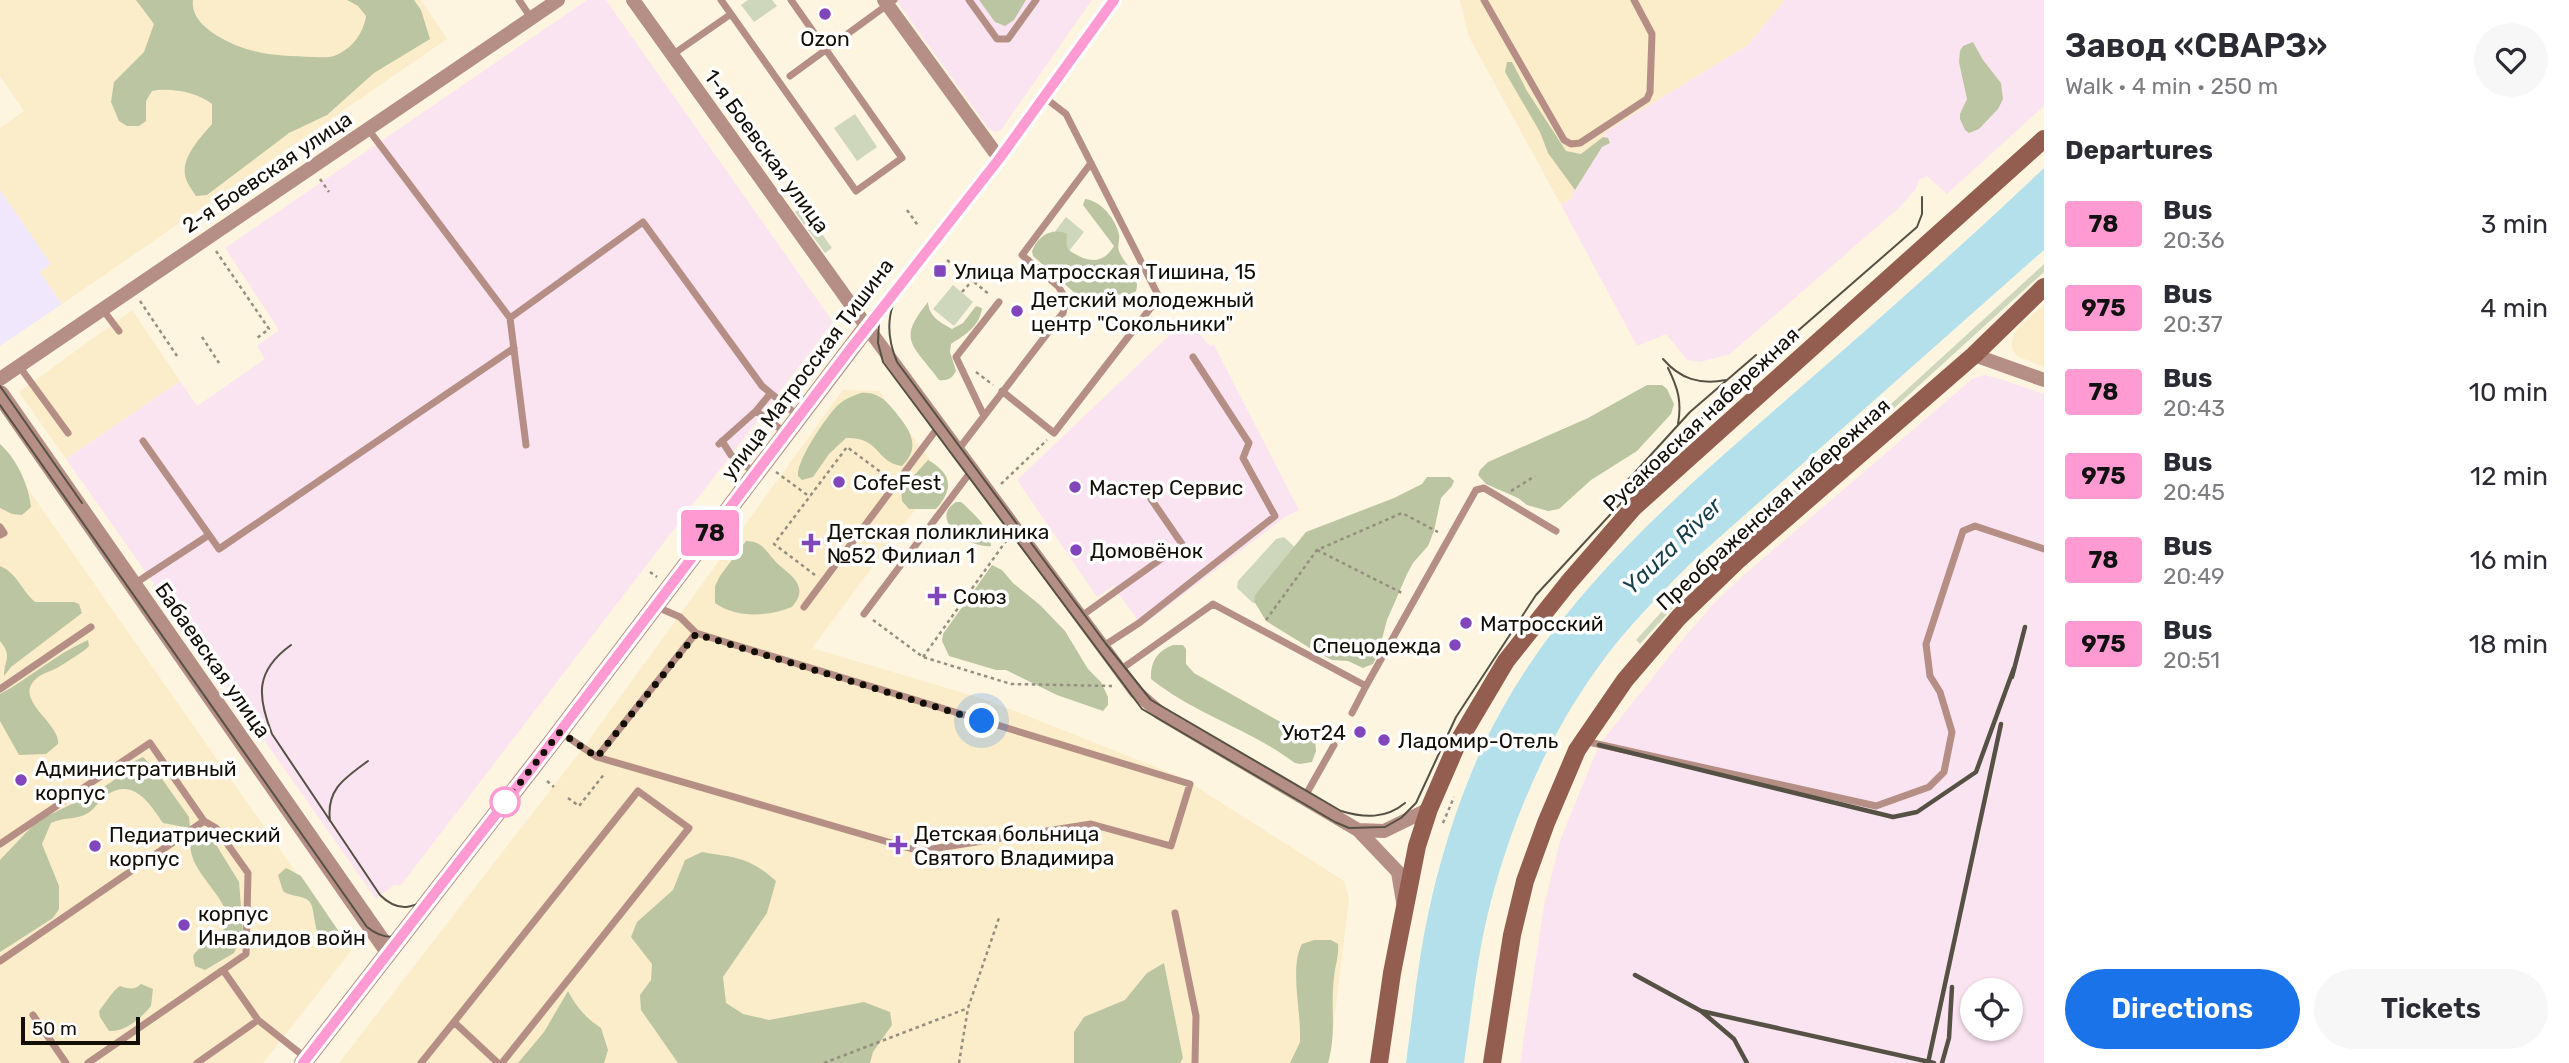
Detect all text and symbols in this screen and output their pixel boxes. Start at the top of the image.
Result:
marker: Ozon [817,6,833,22]
button: heart [2474,23,2548,97]
place label: Ozon [800,26,850,51]
text: Завод «СВАРЗ» [2065,26,2327,65]
street label: 1-я Боевская улица [699,64,835,238]
text: Walk · 4 min · 250 m [2065,72,2278,100]
street label: 2-я Боевская улица [177,106,357,238]
text: Departures [2065,135,2213,166]
text: Bus [2163,195,2212,226]
text: 3 min [2481,209,2548,240]
text: 78 [2089,210,2119,238]
text: 20:36 [2163,226,2225,254]
street label: улица Матросская Тишина [716,253,898,485]
place label: Улица Матросская Тишина, 15 [954,259,1256,284]
marker: Улица Матросская Тишина, 15 [932,263,948,279]
text: Bus [2163,279,2212,310]
place label: Детский молодежный центр "Сокольники" [1031,287,1254,336]
text: 4 min [2480,293,2548,324]
text: 975 [2081,294,2126,322]
marker: Детский молодежный центр "Сокольники" [1009,303,1025,319]
text: 20:37 [2163,310,2223,338]
street label: Русаковская набережная [1598,322,1804,516]
text: Bus [2163,363,2212,394]
text: 10 min [2469,377,2548,408]
text: 78 [2089,378,2119,406]
street label: Преображенская набережная [1651,393,1895,615]
text: 20:43 [2163,394,2225,422]
text: Bus [2163,447,2212,478]
text: 12 min [2470,461,2548,492]
text: 975 [2081,462,2126,490]
place label: CofeFest [853,470,941,495]
marker: CofeFest [831,474,847,490]
place label: Мастер Сервис [1089,475,1243,500]
text: 20:45 [2163,478,2225,506]
marker: Мастер Сервис [1067,479,1083,495]
water label: Yauza River [1616,491,1728,600]
line badge: 78 [678,510,742,556]
text: 78 [695,519,725,547]
place label: Детская поликлиника №52 Филиал 1 [827,519,1049,568]
text: Bus [2163,531,2212,562]
marker: Детская поликлиника №52 Филиал 1 [801,533,821,553]
place label: Домовёнок [1090,538,1203,563]
marker: Домовёнок [1068,542,1084,558]
text: 16 min [2470,545,2548,576]
text: 78 [2089,546,2119,574]
text: 20:49 [2163,562,2225,590]
street label: Бабаевская улица [150,578,276,742]
place label: Союз [953,584,1007,609]
marker: Союз [927,586,947,606]
place label: Матросский [1480,611,1604,636]
marker: Матросский [1458,615,1474,631]
text: Bus [2163,615,2212,646]
text: 18 min [2469,629,2548,660]
text: 975 [2081,630,2126,658]
place label: Спецодежда [1312,633,1441,658]
marker: Спецодежда [1447,637,1463,653]
text: 20:51 [2163,646,2220,674]
your location [964,703,999,738]
place label: Уют24 [1282,720,1346,745]
marker: Уют24 [1352,724,1368,740]
place label: Ладомир-Отель [1398,728,1558,753]
marker: Ладомир-Отель [1376,732,1392,748]
place label: Административный корпус [35,756,237,805]
marker: Административный корпус [13,772,29,788]
unlabelled marker [490,787,520,817]
place label: Детская больница Святого Владимира [914,821,1114,870]
place label: Педиатрический корпус [109,822,281,871]
marker: Детская больница Святого Владимира [888,835,908,855]
marker: Педиатрический корпус [87,838,103,854]
place label: корпус Инвалидов войн [198,901,366,950]
marker: корпус Инвалидов войн [176,917,192,933]
button: Directions [2065,969,2300,1049]
button: Tickets [2314,969,2548,1049]
map controls [1960,978,2023,1041]
button: locate [1960,978,2023,1041]
scale bar [21,1014,140,1046]
text: 50 m [32,1017,77,1040]

